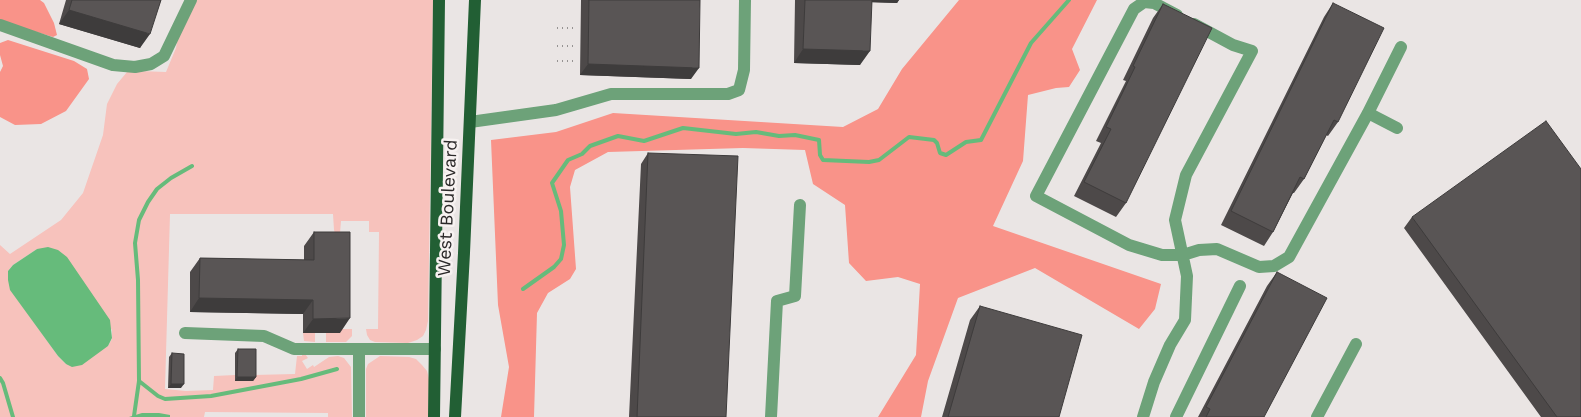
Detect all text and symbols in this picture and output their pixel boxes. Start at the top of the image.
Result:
street label: West Boulevard [434,139,462,277]

